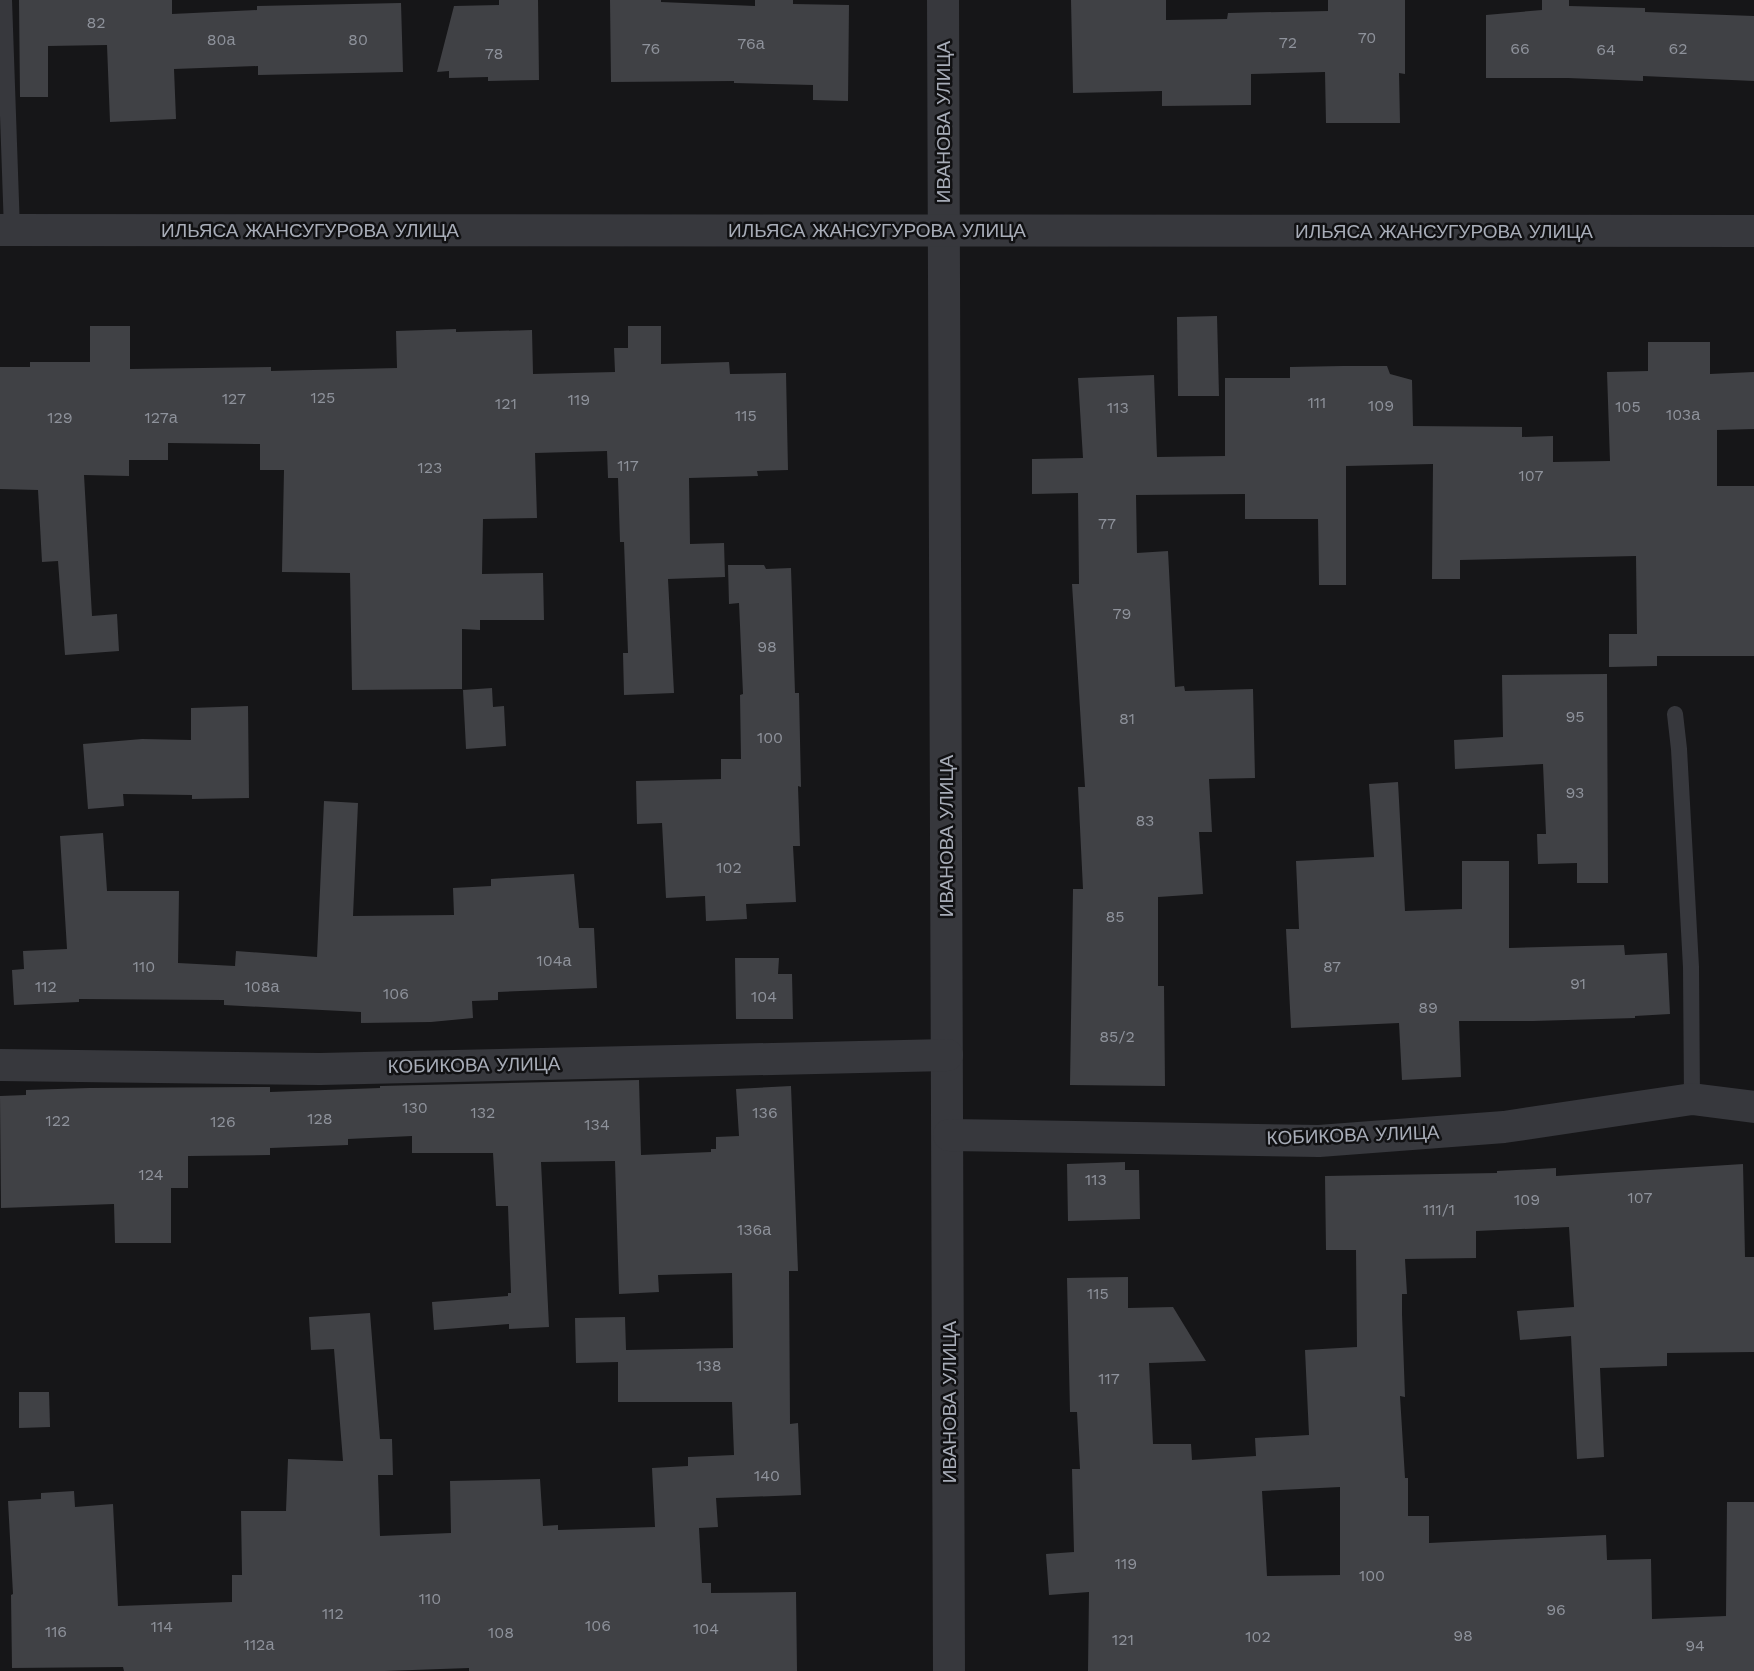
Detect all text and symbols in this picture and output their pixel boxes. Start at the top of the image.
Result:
house number: 82 [86,13,106,32]
house number: 70 [1358,28,1376,47]
house number: 80а [207,30,235,49]
house number: 80 [348,30,368,49]
house number: 72 [1279,33,1297,52]
house number: 76а [737,34,765,53]
house number: 76 [642,39,660,58]
house number: 66 [1510,39,1530,58]
house number: 62 [1668,39,1688,58]
street label: ИВАНОВА УЛИЦА [932,40,955,203]
house number: 64 [1596,40,1616,59]
house number: 78 [485,44,503,63]
street label: ИЛЬЯСА ЖАНСУГУРОВА УЛИЦА [161,219,459,242]
street label: ИЛЬЯСА ЖАНСУГУРОВА УЛИЦА [728,219,1026,242]
street label: ИЛЬЯСА ЖАНСУГУРОВА УЛИЦА [1295,220,1593,243]
house number: 125 [311,388,335,407]
house number: 127 [222,389,246,408]
house number: 119 [568,390,590,409]
house number: 111 [1308,393,1326,412]
house number: 121 [495,394,517,413]
house number: 109 [1368,396,1394,415]
house number: 105 [1615,397,1641,416]
house number: 113 [1107,398,1129,417]
house number: 103а [1666,405,1700,424]
house number: 115 [735,406,757,425]
house number: 129 [47,408,73,427]
house number: 127а [144,408,178,427]
house number: 117 [617,456,639,475]
house number: 123 [418,458,442,477]
house number: 107 [1519,466,1543,485]
house number: 77 [1098,514,1116,533]
house number: 79 [1113,604,1131,623]
house number: 98 [757,637,777,656]
house number: 95 [1565,707,1585,726]
house number: 81 [1119,709,1135,728]
house number: 100 [757,728,783,747]
street label: ИВАНОВА УЛИЦА [935,754,958,917]
house number: 93 [1566,783,1584,802]
house number: 83 [1136,811,1154,830]
house number: 102 [716,858,742,877]
house number: 85 [1105,907,1125,926]
house number: 104а [537,951,572,970]
house number: 110 [133,957,155,976]
house number: 87 [1323,957,1341,976]
house number: 91 [1570,974,1586,993]
house number: 112 [35,977,57,996]
house number: 108а [245,977,280,996]
house number: 106 [383,984,409,1003]
house number: 104 [751,987,777,1006]
house number: 89 [1418,998,1438,1017]
house number: 85/2 [1099,1027,1135,1046]
street label: КОБИКОВА УЛИЦА [387,1052,561,1078]
house number: 130 [402,1098,428,1117]
house number: 132 [471,1103,495,1122]
house number: 136 [752,1103,778,1122]
house number: 128 [307,1109,333,1128]
house number: 122 [46,1111,70,1130]
house number: 126 [210,1112,236,1131]
house number: 134 [584,1115,610,1134]
street label: КОБИКОВА УЛИЦА [1266,1120,1440,1150]
house number: 124 [139,1165,164,1184]
house number: 113 [1085,1170,1107,1189]
house number: 107 [1628,1188,1652,1207]
house number: 109 [1514,1190,1540,1209]
house number: 111/1 [1423,1200,1455,1219]
house number: 136а [737,1220,771,1239]
house number: 115 [1087,1284,1109,1303]
street label: ИВАНОВА УЛИЦА [938,1320,961,1483]
house number: 138 [696,1356,722,1375]
house number: 117 [1098,1369,1120,1388]
house number: 140 [754,1466,780,1485]
house number: 119 [1115,1554,1137,1573]
house number: 100 [1359,1566,1385,1585]
house number: 110 [419,1589,441,1608]
house number: 96 [1546,1600,1566,1619]
house number: 112 [322,1604,344,1623]
house number: 106 [585,1616,611,1635]
house number: 114 [151,1617,173,1636]
house number: 104 [693,1619,719,1638]
house number: 116 [45,1622,67,1641]
house number: 108 [488,1623,514,1642]
house number: 98 [1453,1626,1473,1645]
house number: 102 [1245,1627,1271,1646]
house number: 121 [1112,1630,1134,1649]
house number: 112а [244,1635,274,1654]
house number: 94 [1685,1636,1705,1655]

